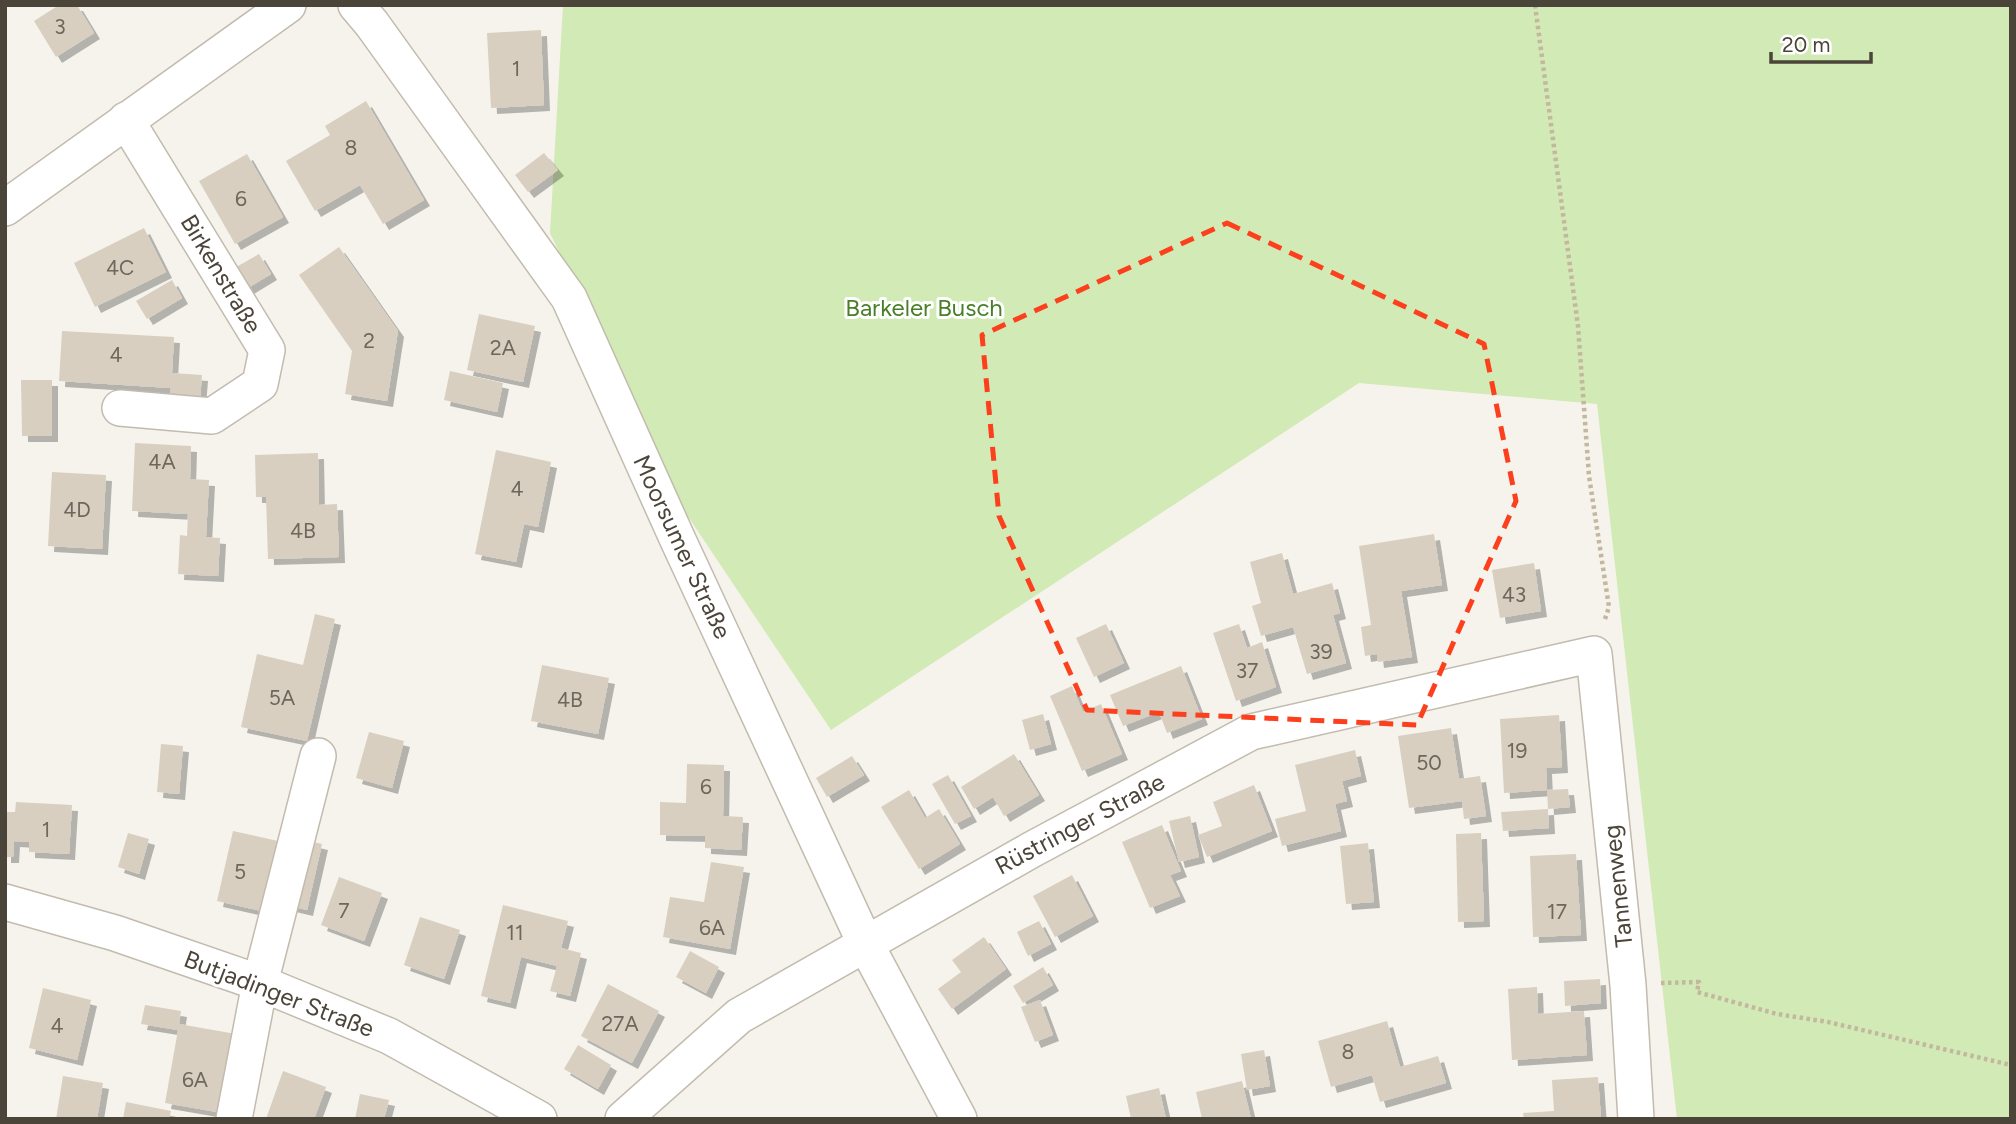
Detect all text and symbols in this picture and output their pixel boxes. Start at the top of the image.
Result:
house number: 3 [54,14,66,39]
scale bar [1771,21,1871,65]
text: 20 m [1782,32,1830,57]
house number: 1 [512,56,520,81]
house number: 8 [345,135,357,160]
house number: 6 [235,186,247,211]
street label: Birkenstraße [175,209,268,338]
house number: 4C [106,255,134,280]
park label: Barkeler Busch [845,293,1003,322]
house number: 2 [363,328,375,353]
house number: 2A [490,335,516,360]
house number: 4 [109,342,123,367]
house number: 4A [148,449,176,474]
street label: Moorsumer Straße [627,450,738,643]
house number: 4 [510,476,524,501]
house number: 4D [63,497,91,522]
house number: 4B [290,518,316,543]
house number: 43 [1502,582,1526,607]
house number: 39 [1309,639,1333,664]
house number: 37 [1236,658,1258,683]
house number: 5A [269,685,295,710]
house number: 4B [557,687,583,712]
house number: 19 [1507,738,1527,763]
house number: 50 [1416,750,1442,775]
street label: Rüstringer Straße [990,767,1169,880]
house number: 6 [700,774,712,799]
house number: 1 [42,817,50,842]
street label: Tannenweg [1597,823,1638,949]
house number: 5 [234,859,246,884]
house number: 7 [338,898,350,923]
house number: 17 [1547,899,1567,924]
house number: 6A [699,915,725,940]
house number: 11 [506,920,524,945]
street label: Butjadinger Straße [180,944,378,1043]
house number: 27A [601,1011,639,1036]
house number: 4 [50,1013,64,1038]
house number: 8 [1342,1039,1354,1064]
house number: 6A [182,1067,208,1092]

